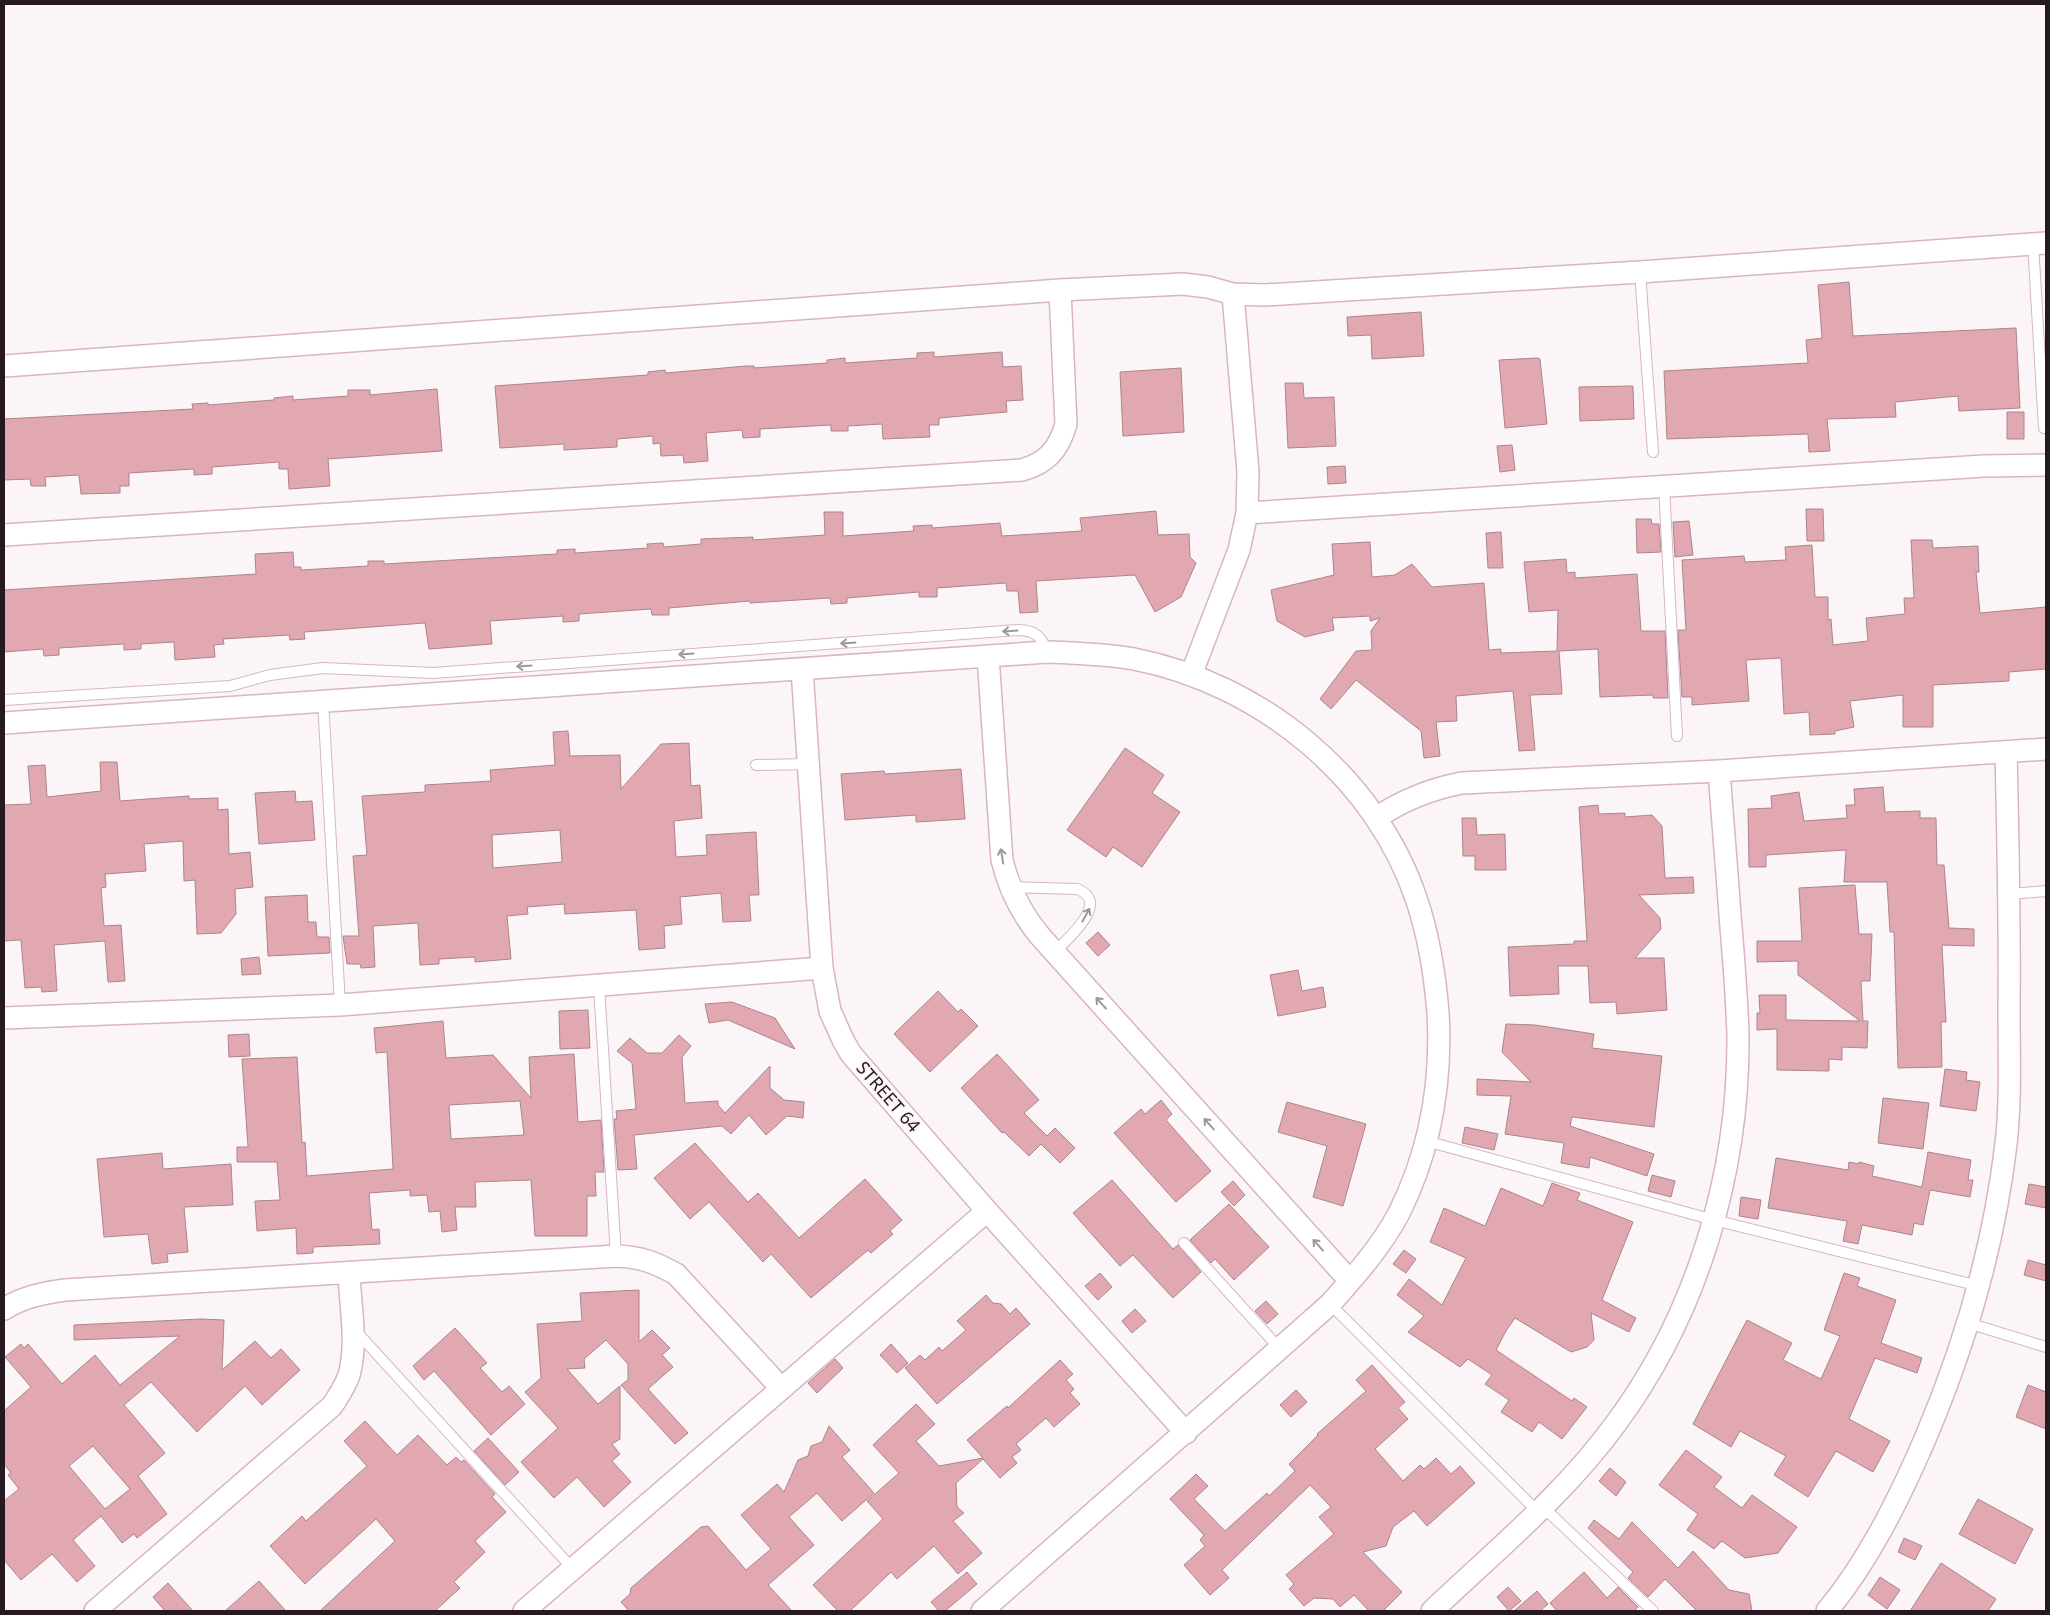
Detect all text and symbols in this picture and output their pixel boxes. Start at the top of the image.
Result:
one-way arrow [1002,626,1018,635]
one-way arrow [840,638,856,647]
one-way arrow [678,650,694,659]
one-way arrow [516,662,532,671]
one-way arrow [997,849,1007,865]
one-way arrow [1081,908,1091,923]
one-way arrow [1095,997,1106,1010]
street label: STREET 64 [851,1056,926,1137]
one-way arrow [1203,1117,1215,1130]
one-way arrow [1312,1238,1323,1251]

